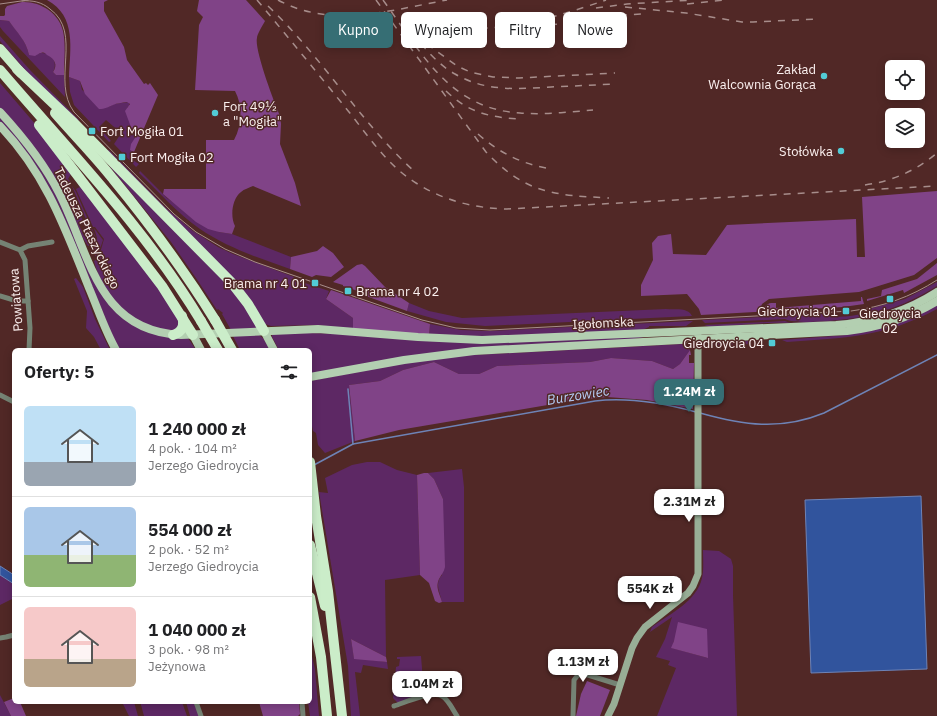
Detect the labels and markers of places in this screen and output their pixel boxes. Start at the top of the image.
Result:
place label: Zakład Walcownia Gorąca [708,61,816,93]
marker: Zakład Walcownia Gorąca [819,71,829,81]
place label: Fort 49½ a "Mogiła" [223,98,282,130]
marker: Fort 49½ a "Mogiła" [210,108,220,118]
place label: Fort Mogiła 01 [100,123,184,140]
marker: Fort Mogiła 01 [87,126,97,136]
place label: Stołówka [779,143,833,160]
marker: Stołówka [836,146,846,156]
place label: Fort Mogiła 02 [130,149,214,166]
marker: Fort Mogiła 02 [117,152,127,162]
place label: Brama nr 4 01 [224,275,307,292]
marker: Brama nr 4 01 [310,278,320,288]
place label: Brama nr 4 02 [356,283,439,300]
marker: Brama nr 4 02 [343,286,353,296]
marker: Giedroycia 02 [885,294,895,304]
place label: Giedroycia 01 [757,303,838,320]
place label: Giedroycia 02 [859,305,921,337]
marker: Giedroycia 01 [841,306,851,316]
place label: Giedroycia 04 [683,335,764,352]
marker: Giedroycia 04 [767,338,777,348]
pin: 1.24M zł [648,379,730,413]
pin: 2.31M zł [648,489,730,523]
pin: 554K zł [613,576,687,610]
pin: 1.13M zł [542,649,624,683]
pin: 1.04M zł [386,671,468,705]

